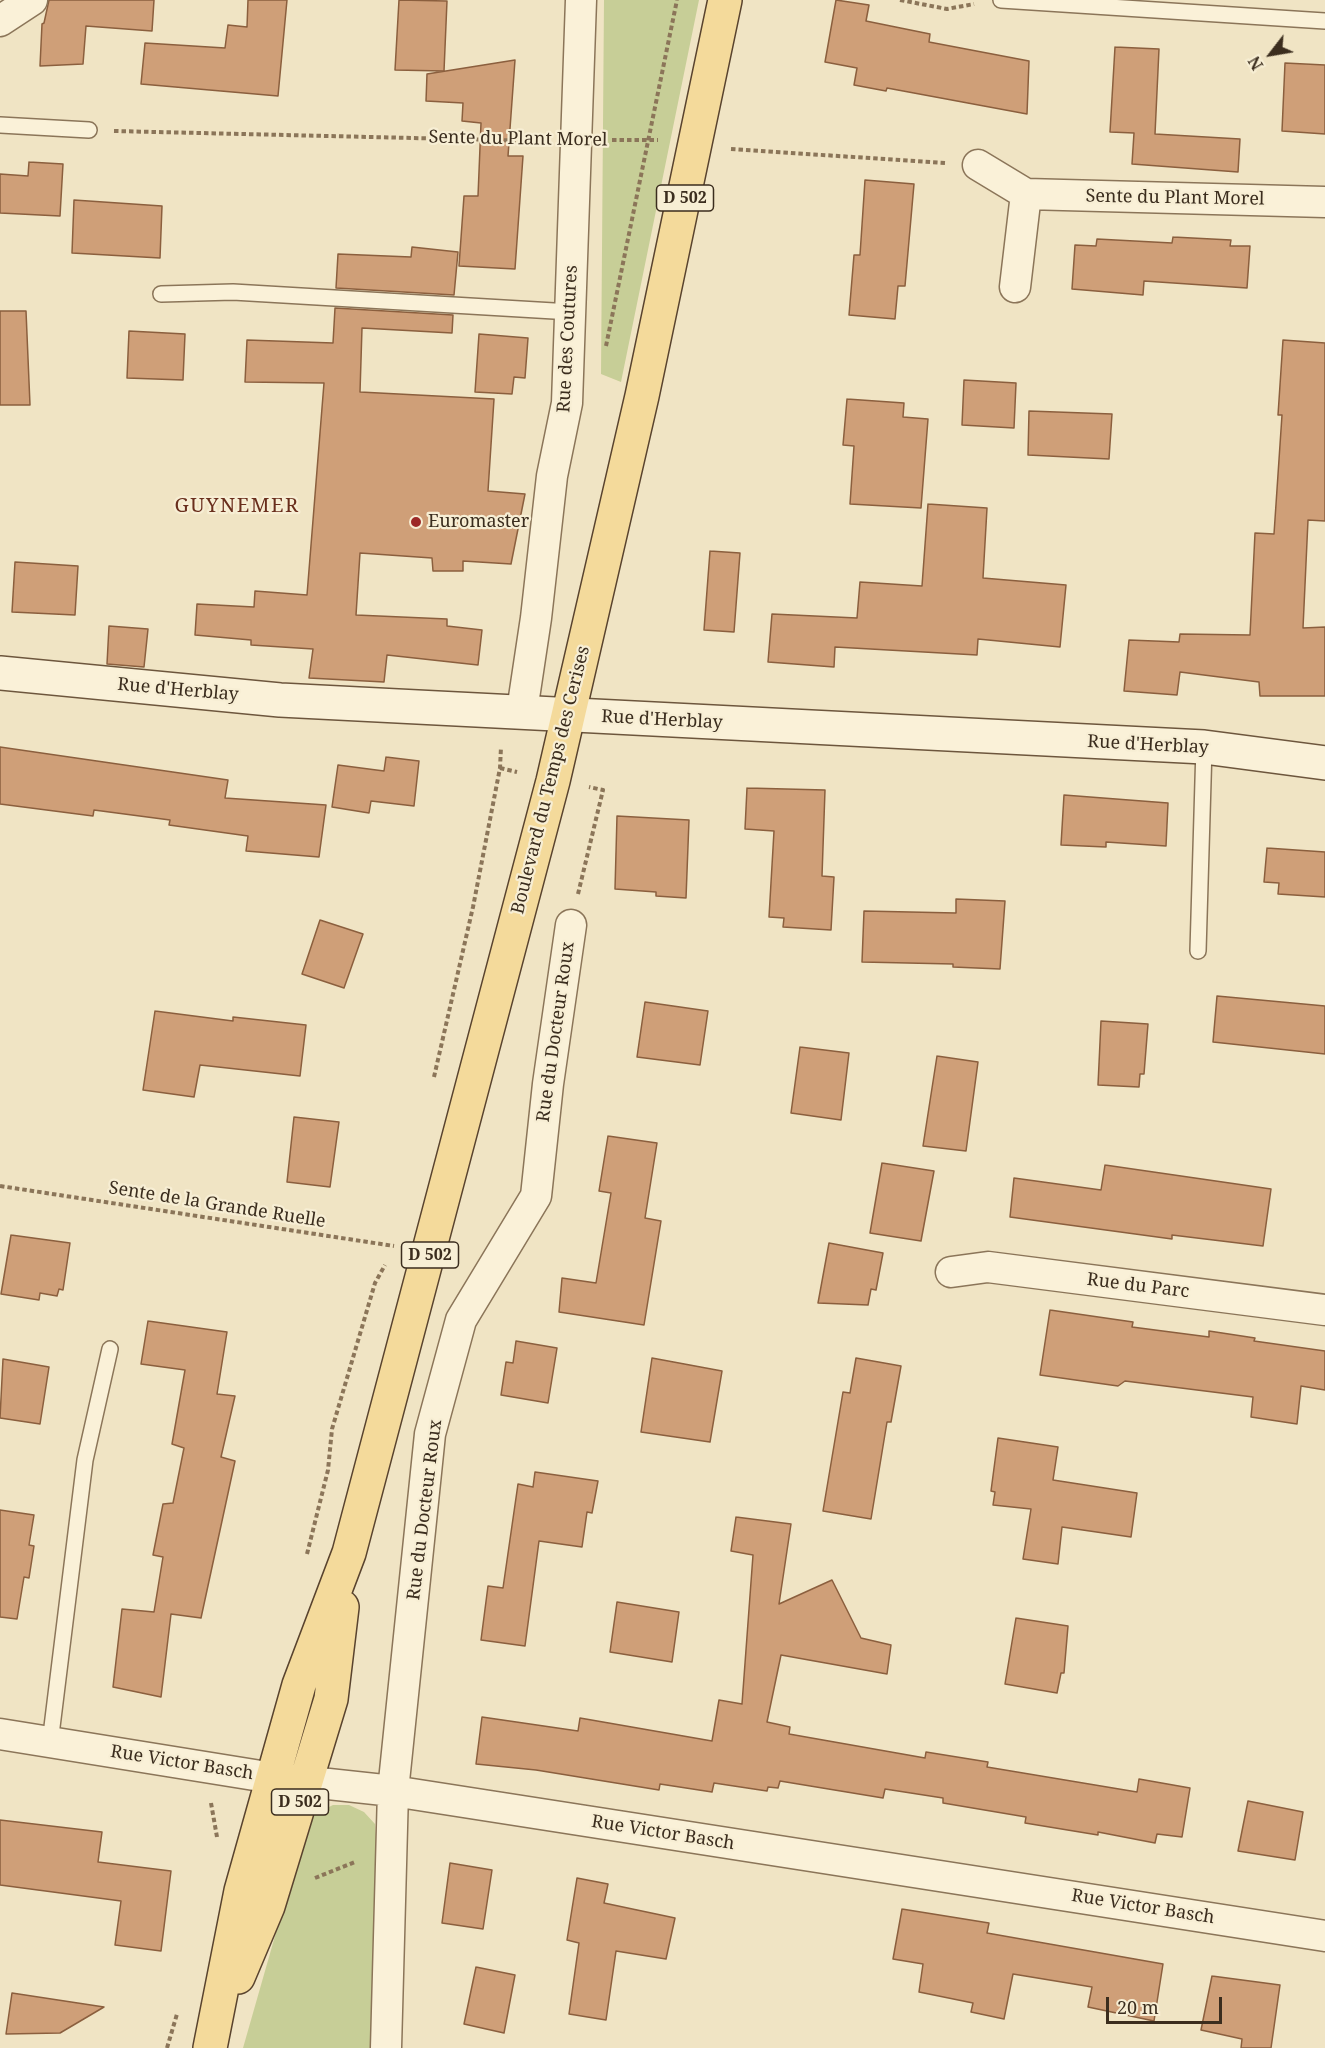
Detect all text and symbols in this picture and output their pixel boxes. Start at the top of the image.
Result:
north arrow [1241,24,1301,84]
text: N [1243,52,1268,74]
street label: Sente du Plant Morel [428,127,608,151]
road number: D 502 [656,185,714,211]
street label: Sente du Plant Morel [1085,186,1265,210]
street label: Rue des Coutures [553,265,583,413]
district label: GUYNEMER [174,494,300,518]
place label: Euromaster [428,511,529,533]
marker: Euromaster [409,515,423,529]
street label: Boulevard du Temps des Cerises [507,644,595,916]
street label: Rue d'Herblay [117,674,239,706]
street label: Rue d'Herblay [601,706,723,734]
street label: Rue d'Herblay [1087,731,1209,759]
street label: Rue du Docteur Roux [533,941,579,1123]
street label: Sente de la Grande Ruelle [107,1177,327,1233]
road number: D 502 [402,1242,458,1268]
street label: Rue du Parc [1086,1269,1190,1303]
street label: Rue du Docteur Roux [403,1419,447,1601]
street label: Rue Victor Basch [109,1741,255,1785]
road number: D 502 [272,1789,328,1815]
street label: Rue Victor Basch [590,1811,736,1855]
street label: Rue Victor Basch [1070,1885,1216,1929]
scale bar [1109,1985,1224,2023]
text: 20 m [1117,1995,1159,2019]

